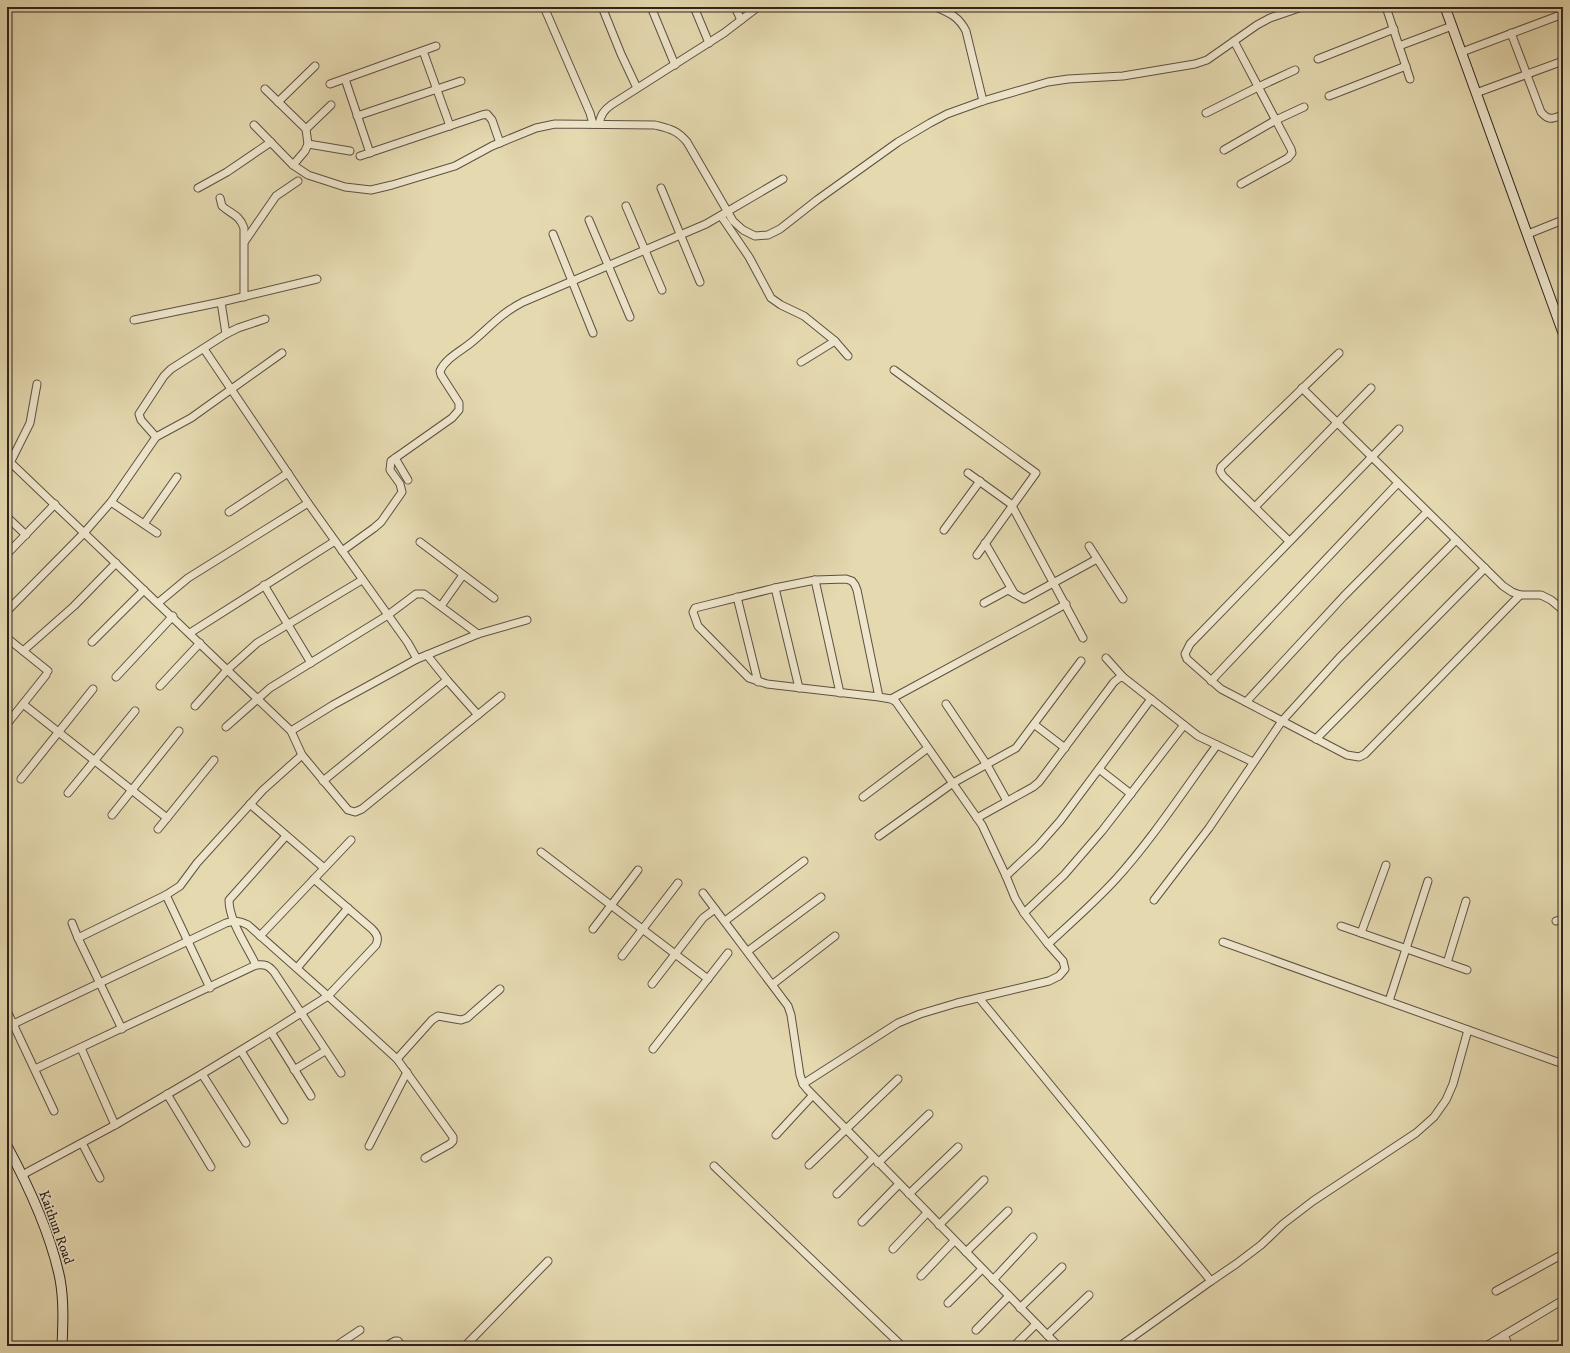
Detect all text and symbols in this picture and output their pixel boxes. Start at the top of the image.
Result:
street label: Kaithun Road [34,1188,78,1267]

